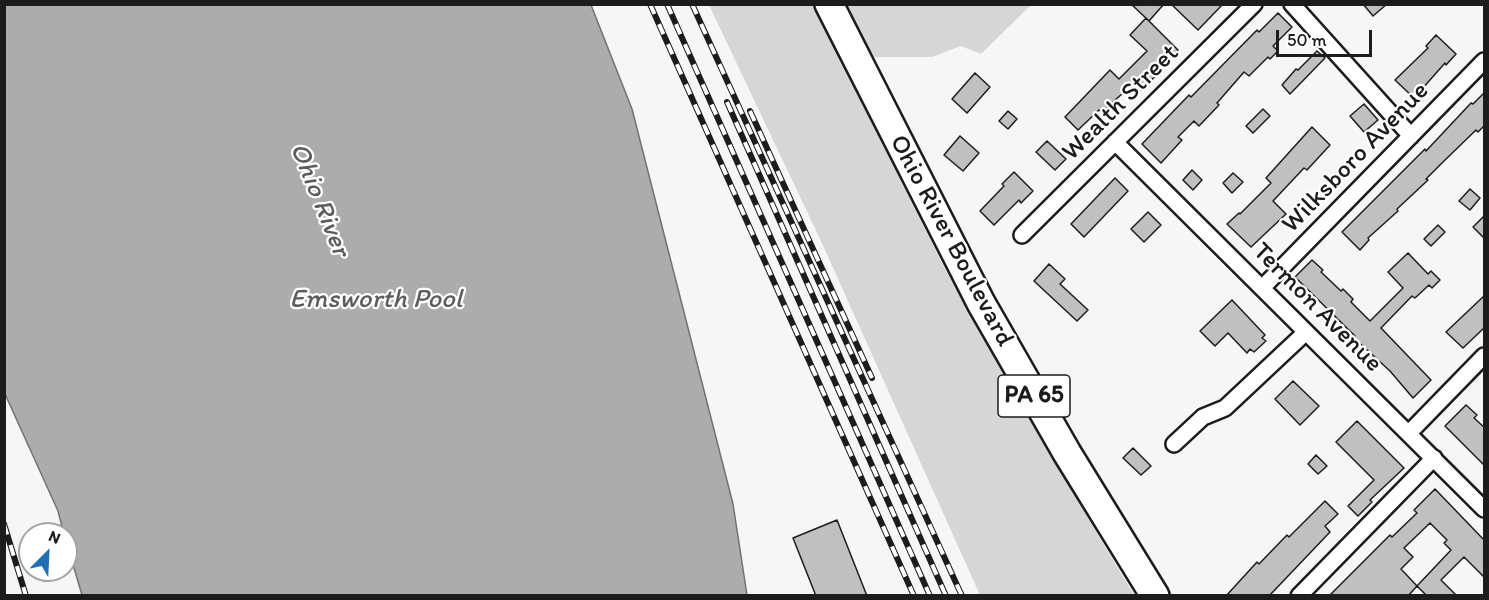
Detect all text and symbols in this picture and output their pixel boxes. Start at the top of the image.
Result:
scale bar [1279,18,1375,56]
text: 50 m [1287,29,1327,51]
street label: Wealth Street [1056,38,1186,168]
street label: Wilksboro Avenue [1276,76,1436,240]
street label: Ohio River Boulevard [882,130,1020,352]
water label: Ohio River [282,139,356,261]
street label: Termon Avenue [1246,237,1388,379]
water label: Emsworth Pool [290,284,462,316]
road number: PA 65 [998,375,1070,417]
north arrow [18,522,78,582]
text: N [46,526,64,548]

